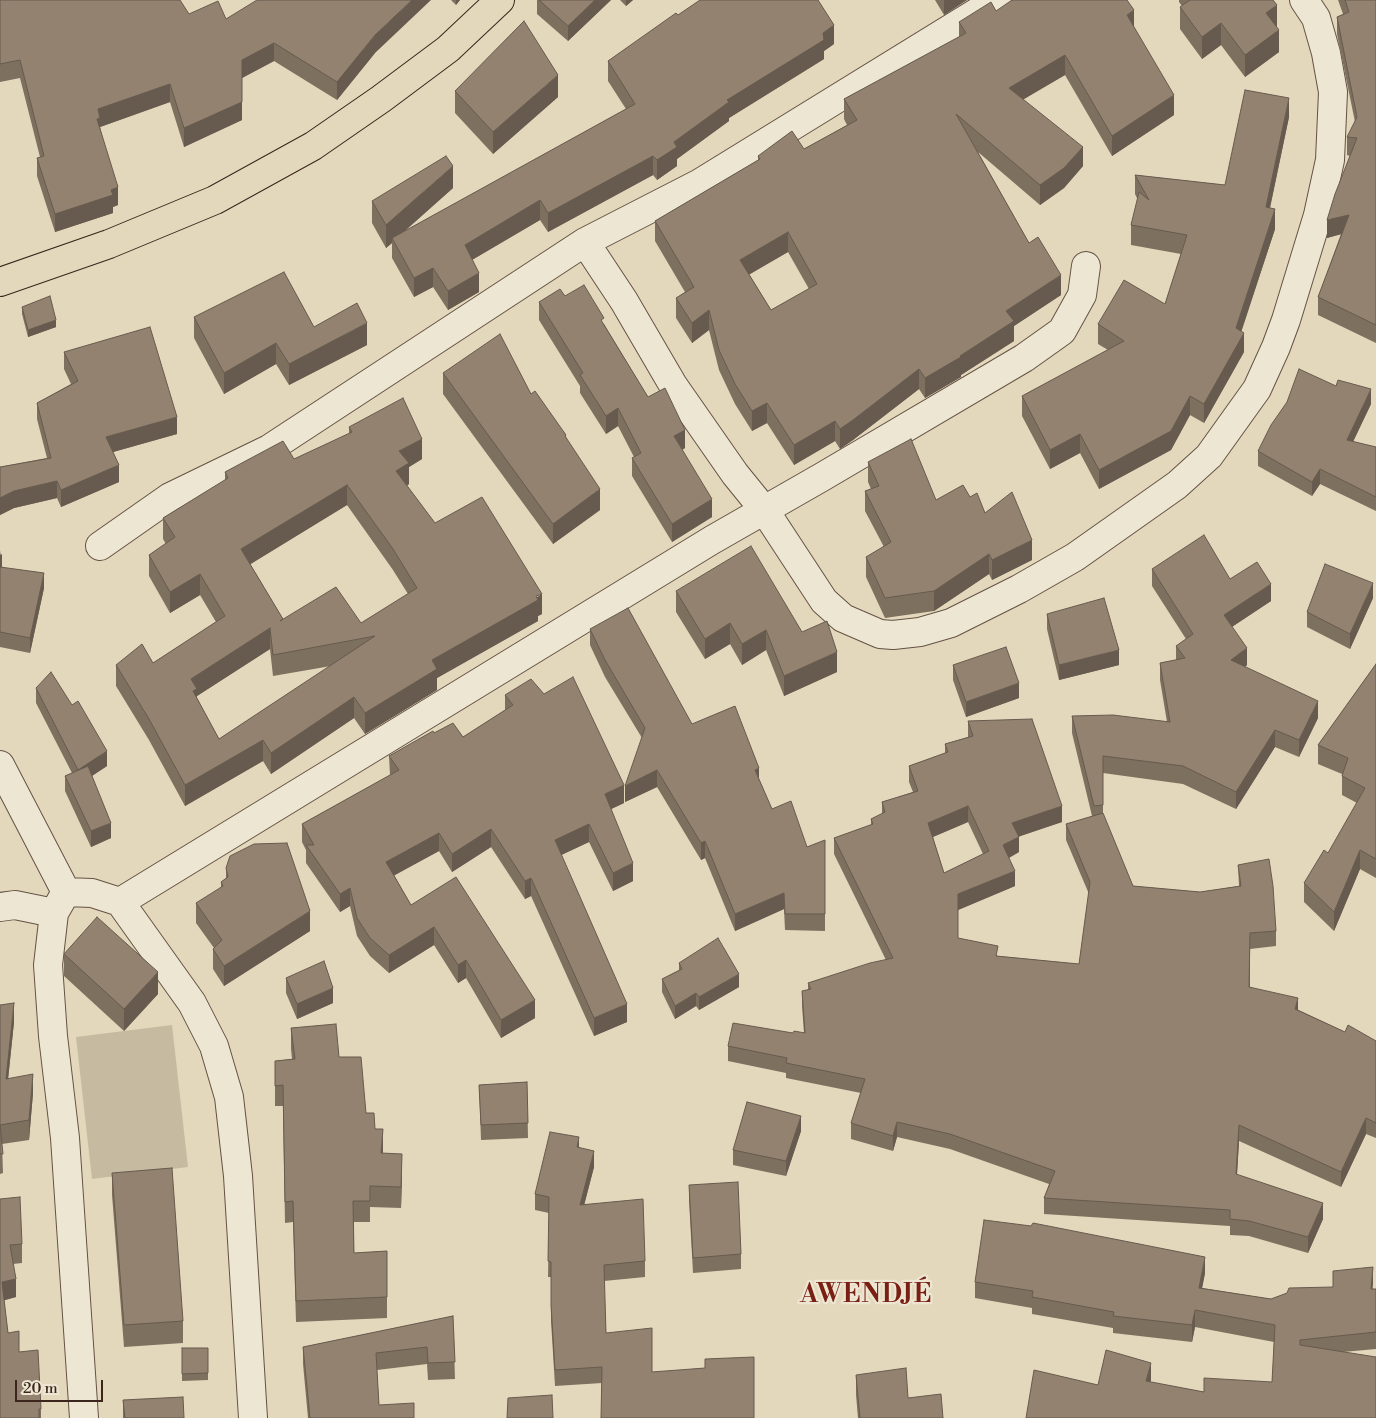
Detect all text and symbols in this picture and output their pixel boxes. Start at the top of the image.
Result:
district label: AWENDJÉ [799,1281,933,1311]
scale bar [18,1370,105,1402]
text: 20 m [23,1379,58,1398]

